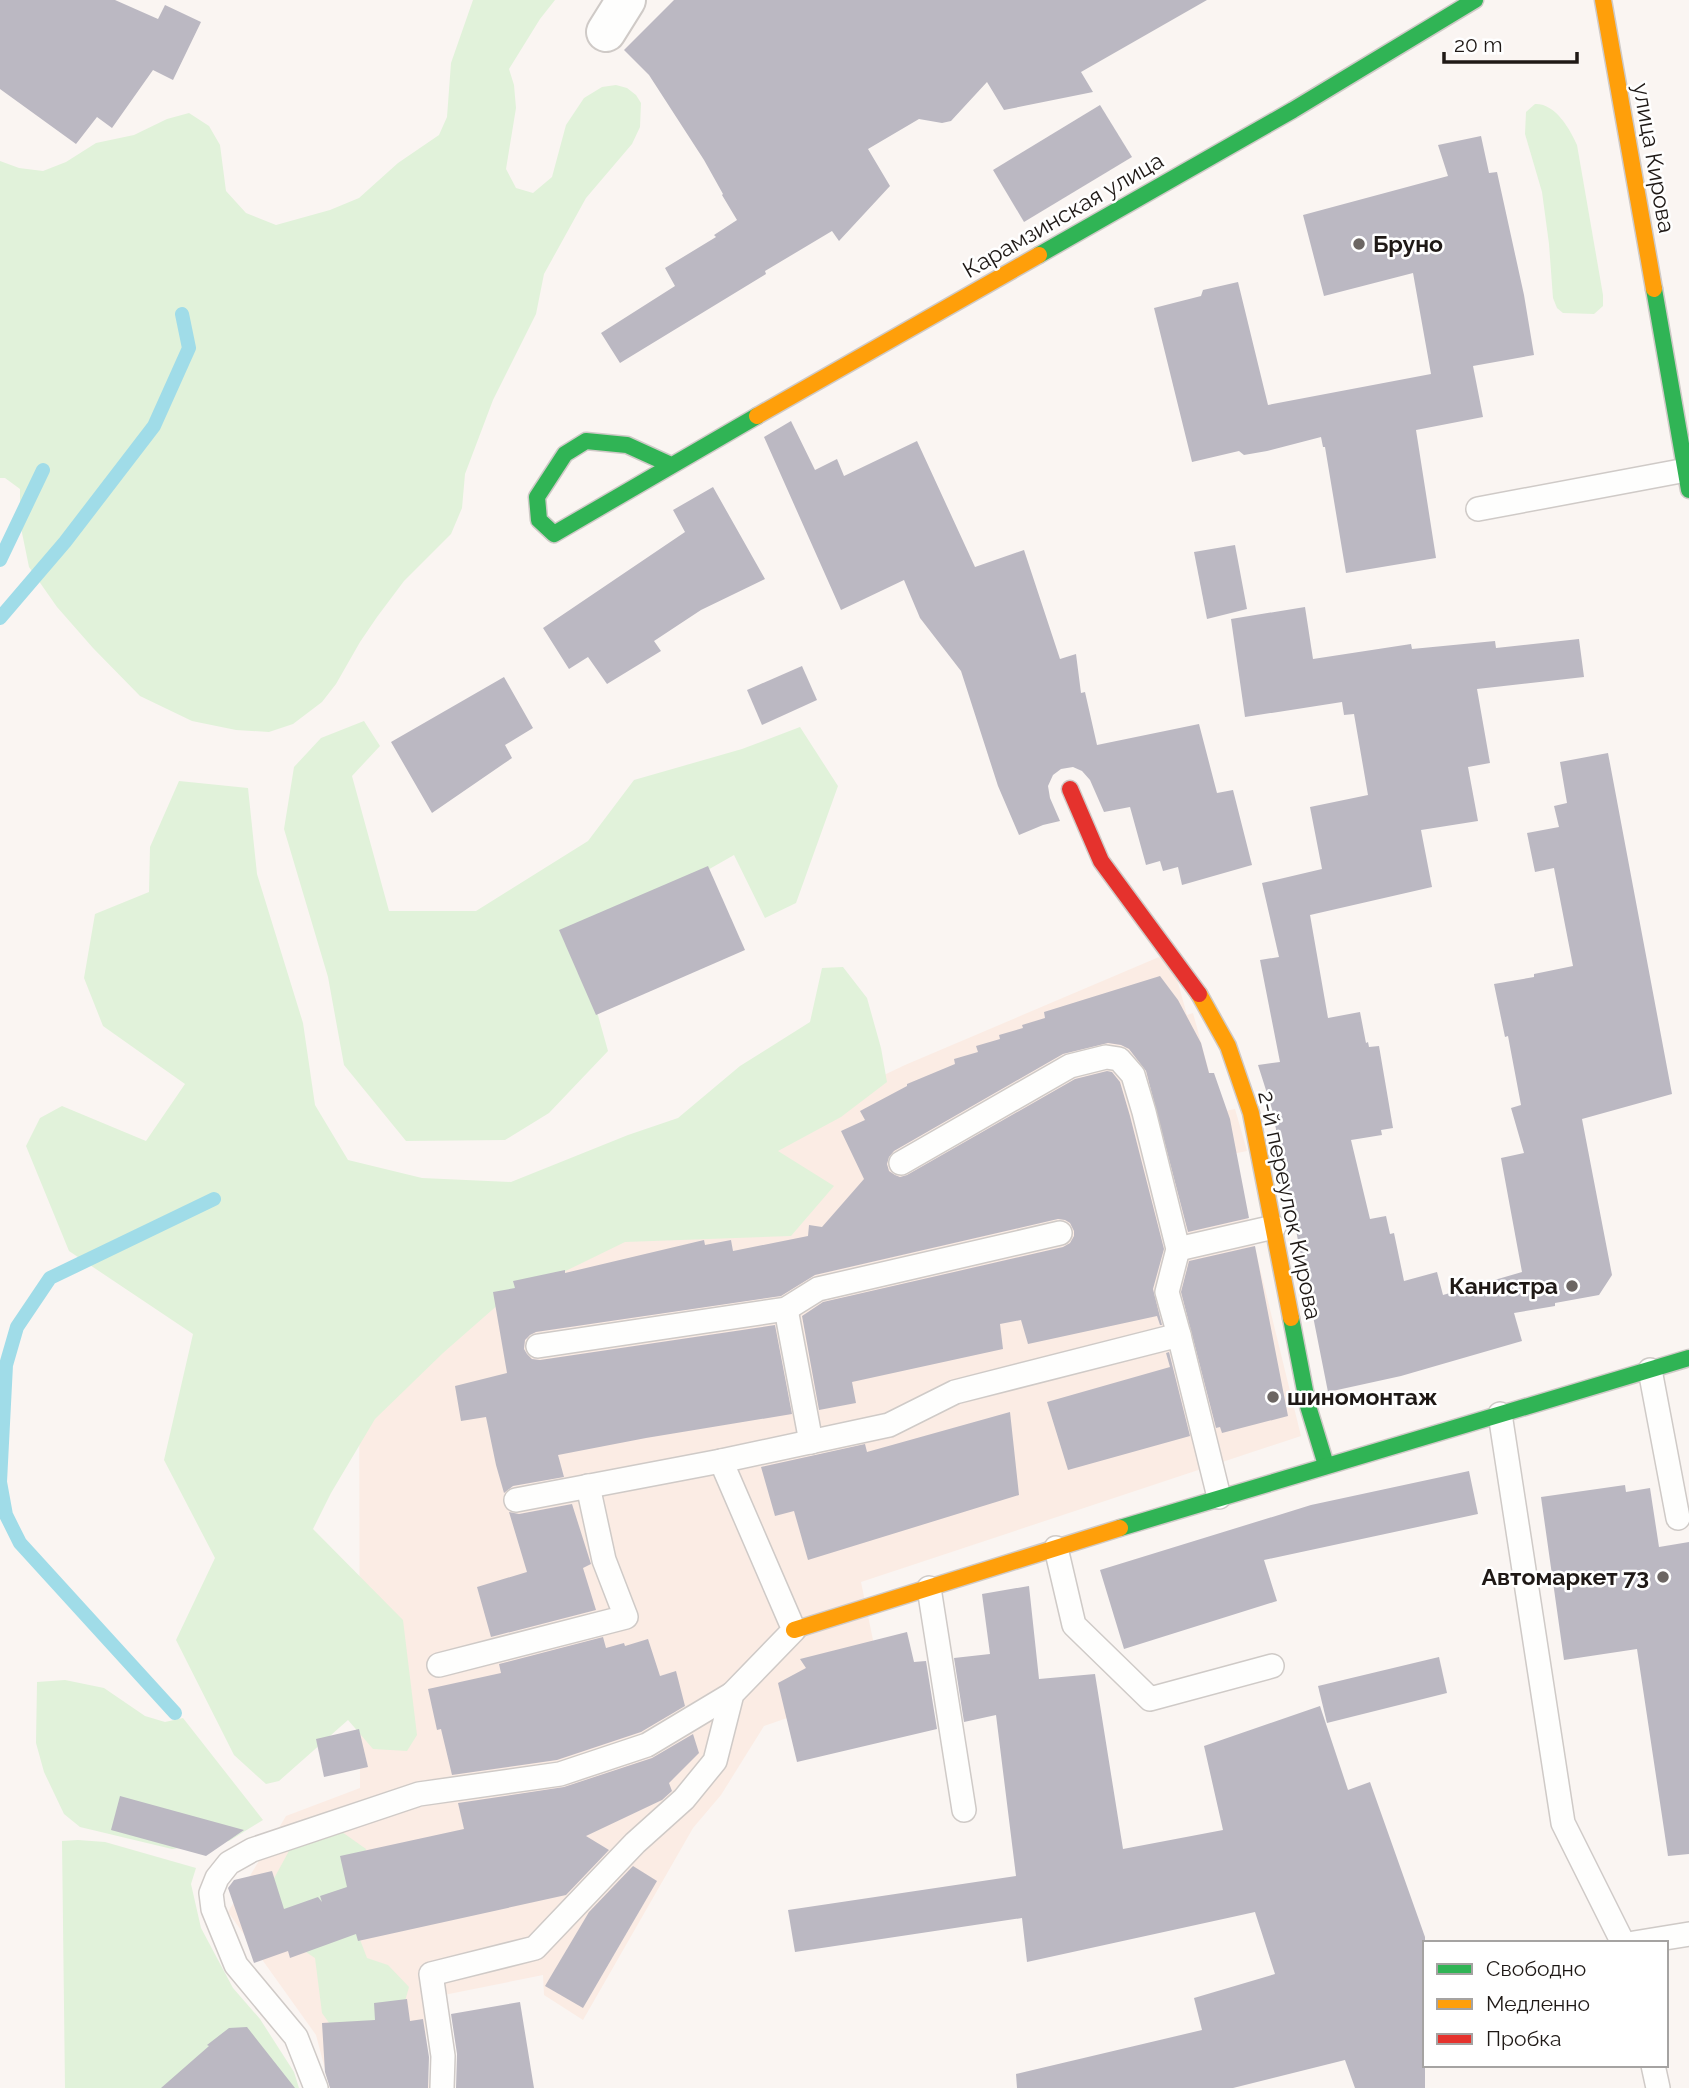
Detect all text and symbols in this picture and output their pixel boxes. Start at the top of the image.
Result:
scale bar [1444,21,1577,65]
text: 20 m [1454,32,1502,57]
street label: улица Кирова [1628,81,1681,235]
street label: Карамзинская улица [958,146,1168,283]
place label: Бруно [1373,230,1443,257]
marker: Бруно [1351,236,1367,252]
street label: 2-й переулок Кирова [1253,1088,1328,1322]
place label: Канистра [1449,1272,1558,1299]
marker: Канистра [1564,1278,1580,1294]
place label: шиномонтаж [1287,1383,1438,1410]
marker: шиномонтаж [1265,1389,1281,1405]
place label: Автомаркет 73 [1482,1563,1649,1590]
marker: Автомаркет 73 [1655,1569,1671,1585]
legend [1423,1941,1668,2067]
text: Свободно [1486,1956,1586,1981]
text: Медленно [1486,1991,1590,2016]
text: Пробка [1486,2026,1562,2051]

